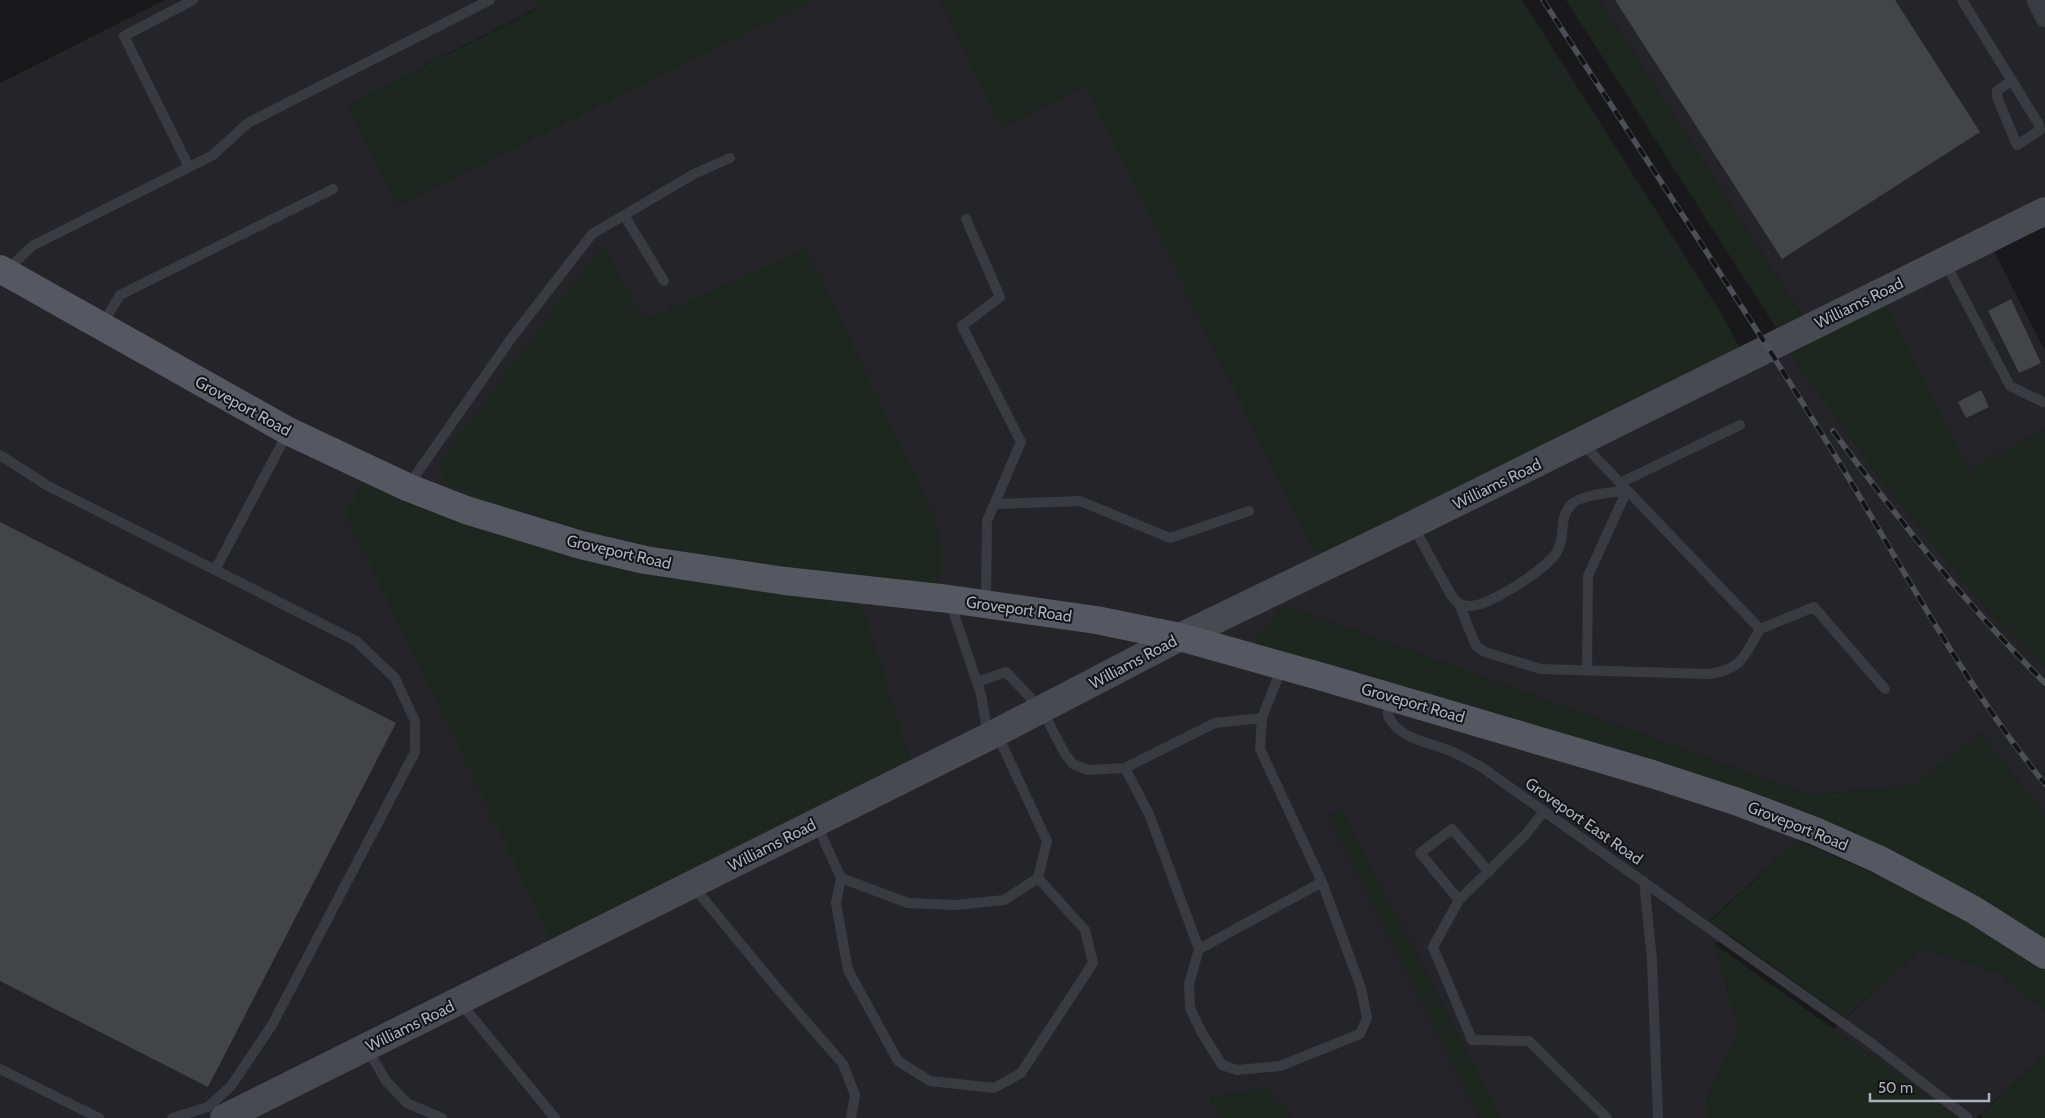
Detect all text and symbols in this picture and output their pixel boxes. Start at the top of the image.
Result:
street label: Williams Road [1812,273,1906,333]
street label: Groveport Road [192,372,294,440]
street label: Williams Road [1450,454,1544,514]
street label: Groveport Road [565,531,673,573]
street label: Groveport Road [965,592,1073,626]
street label: Williams Road [1086,631,1180,693]
street label: Groveport Road [1359,679,1467,727]
street label: Groveport East Road [1522,773,1646,869]
street label: Groveport Road [1745,797,1851,855]
street label: Williams Road [725,815,819,875]
street label: Williams Road [363,996,457,1056]
scale bar [1870,1070,1989,1102]
text: 50 m [1878,1079,1913,1097]

